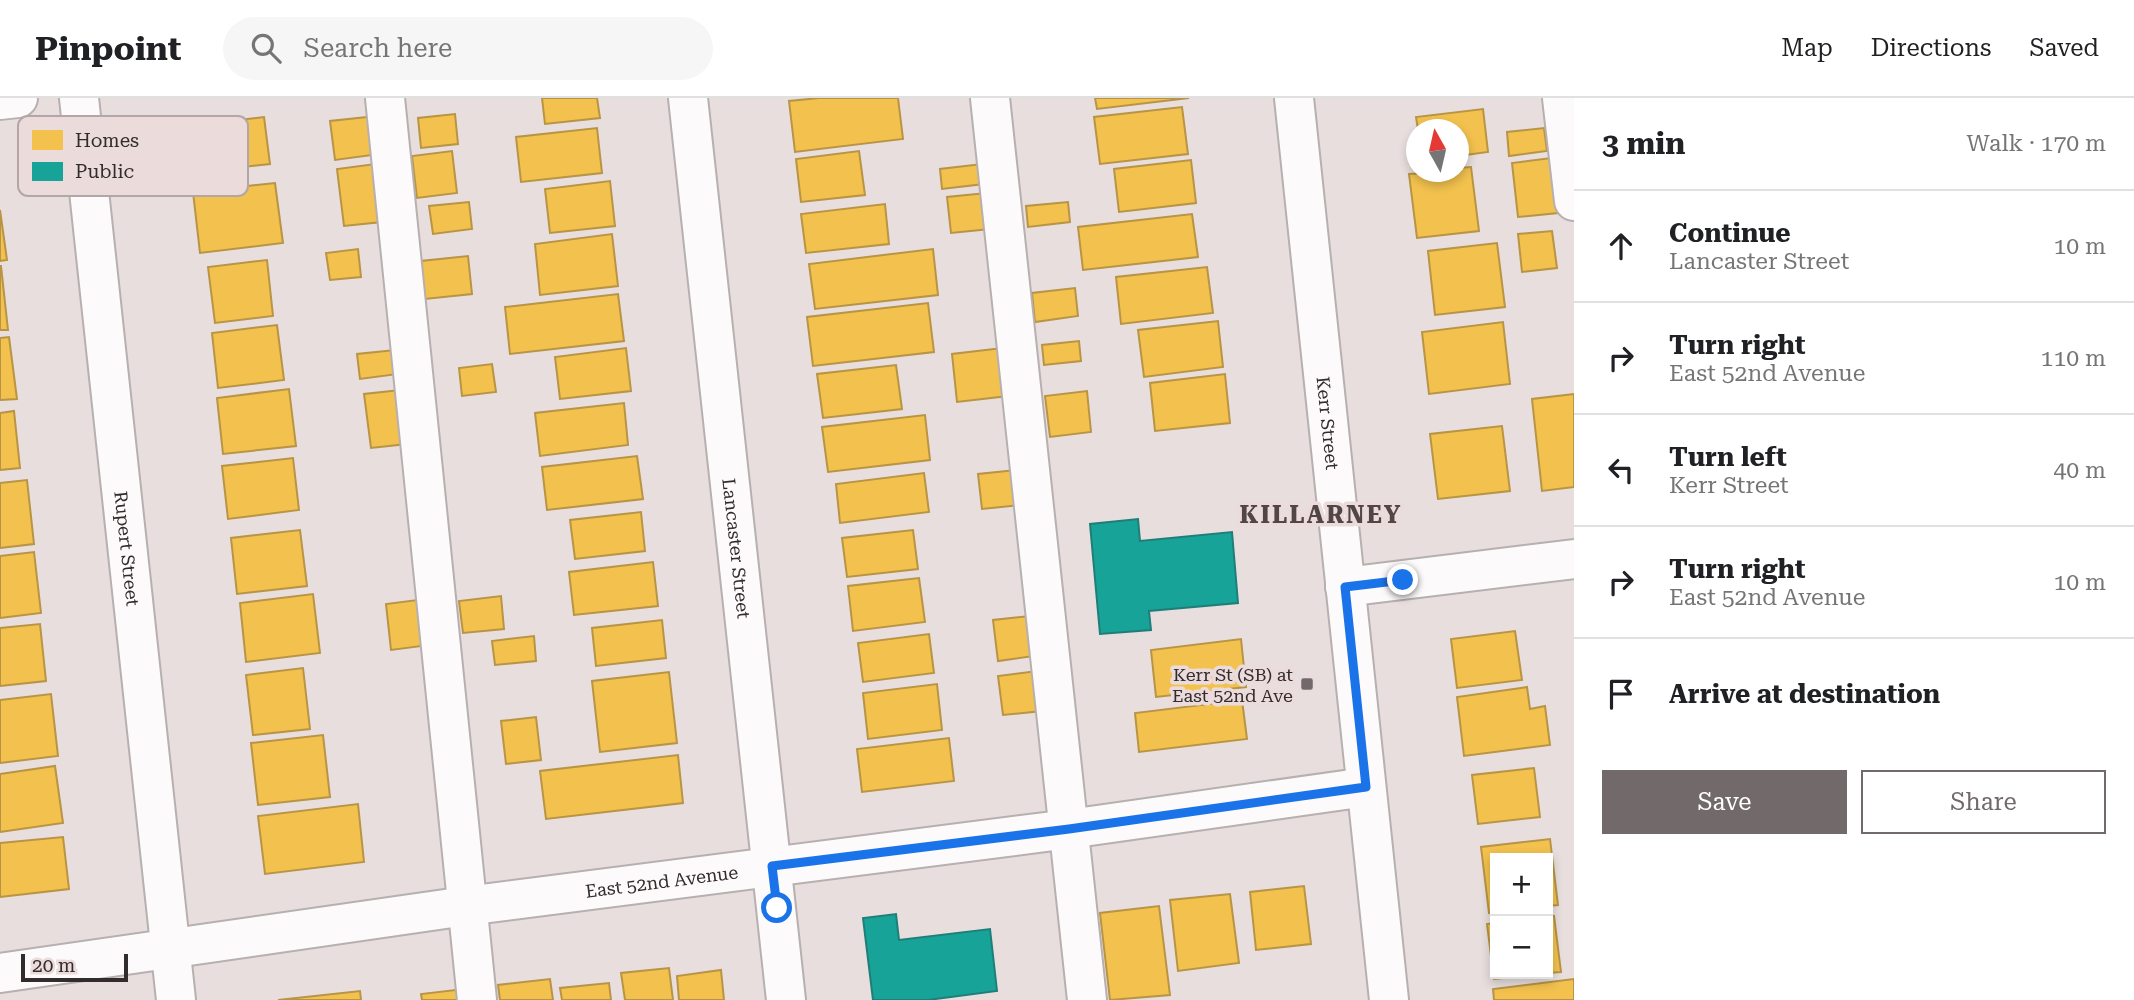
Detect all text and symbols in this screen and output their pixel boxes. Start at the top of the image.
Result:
search box [223,17,713,80]
text: Pinpoint [35,29,181,68]
icon: search [247,29,285,67]
text: Search here [303,33,452,63]
text: Map [1781,34,1833,62]
text: Directions [1871,34,1991,62]
text: Saved [2029,34,2099,62]
legend [18,116,248,196]
north arrow [1406,119,1469,182]
text: 3 min [1602,126,1685,161]
text: Homes [75,129,139,152]
text: Walk · 170 m [1967,130,2106,157]
text: Public [75,160,134,183]
text: Continue [1669,218,1791,248]
icon: ahead [1602,227,1640,265]
text: 10 m [2053,233,2106,260]
text: Lancaster Street [1669,248,1849,275]
text: Turn right [1669,330,1805,360]
icon: right [1602,339,1640,377]
text: 110 m [2041,345,2106,372]
text: East 52nd Avenue [1669,360,1865,387]
street label: Kerr Street [1313,376,1344,471]
text: Turn left [1669,442,1787,472]
icon: left [1602,451,1640,489]
text: 40 m [2053,457,2106,484]
text: Kerr Street [1669,472,1789,499]
street label: Lancaster Street [719,477,755,620]
street label: Rupert Street [111,490,144,607]
district label: KILLARNEY [1240,501,1402,529]
text: Turn right [1669,554,1805,584]
icon: right [1602,563,1640,601]
route end [1387,564,1418,595]
text: 10 m [2053,569,2106,596]
text: East 52nd Avenue [1669,584,1865,611]
place label: Kerr St (SB) at East 52nd Ave [1172,664,1293,706]
icon: arrive [1602,675,1640,713]
marker: Kerr St (SB) at East 52nd Ave [1299,676,1315,692]
text: Arrive at destination [1669,679,1940,709]
button: Save [1602,770,1847,834]
button: Share [1861,770,2106,834]
map controls [1490,853,1553,979]
button: + [1490,853,1553,916]
street label: East 52nd Avenue [584,861,739,901]
route start [761,892,792,923]
button: − [1490,916,1553,979]
scale bar [21,951,128,983]
text: 20 m [32,954,75,977]

